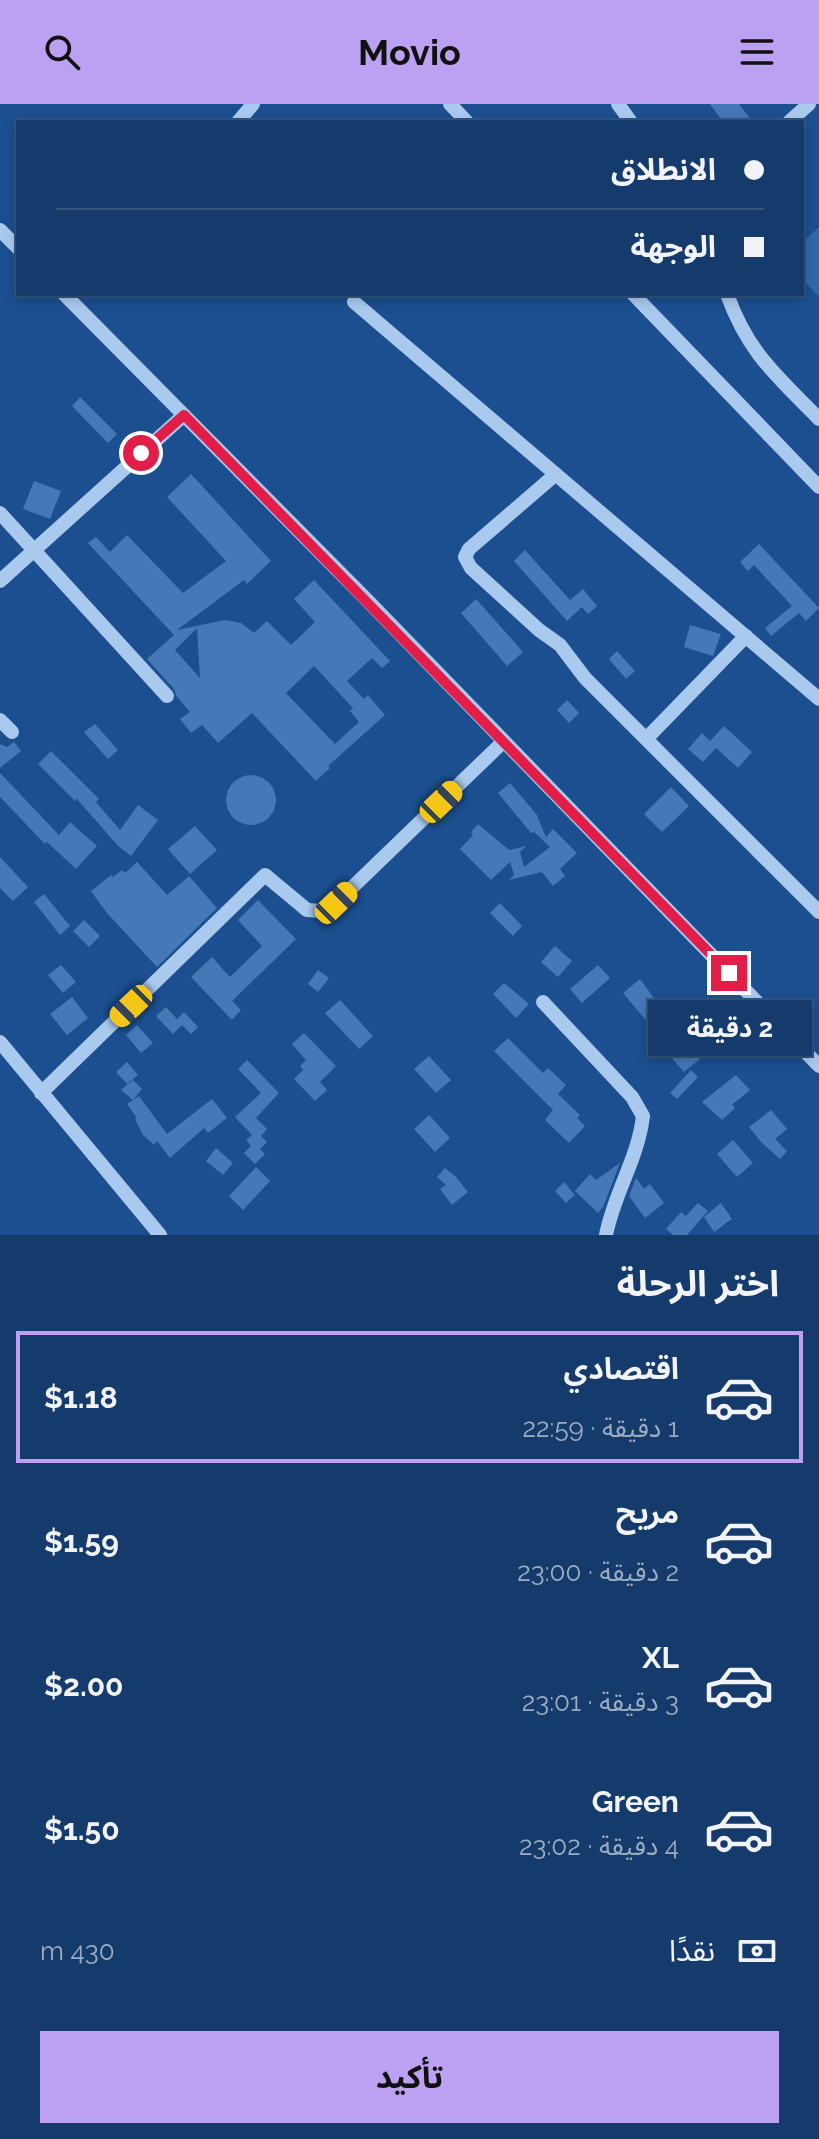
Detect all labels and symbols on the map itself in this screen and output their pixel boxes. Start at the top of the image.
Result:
route start [123,435,159,471]
car [415,777,467,827]
car [310,878,362,928]
route end [711,955,747,991]
car [105,981,157,1031]
callout: 2 دقيقة [647,1001,811,1057]

